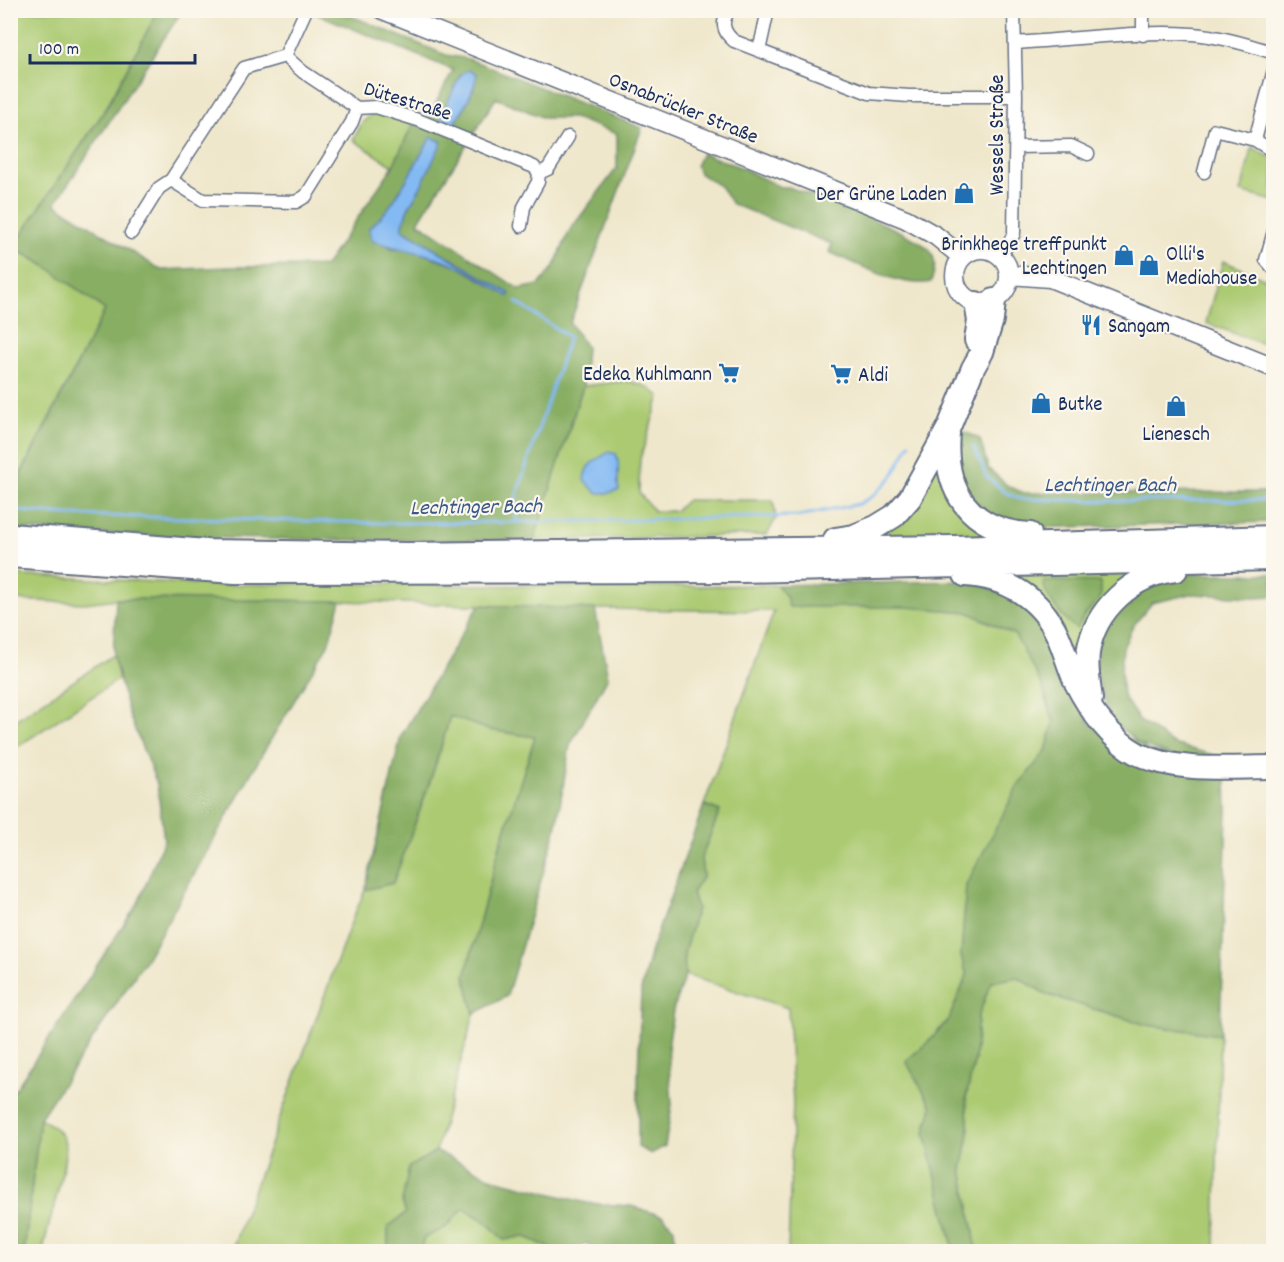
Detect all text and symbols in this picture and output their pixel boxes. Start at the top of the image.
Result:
scale bar [30,27,195,65]
text: 100 m [39,38,79,63]
street label: Osnabrücker Straße [603,66,762,153]
street label: Dütestraße [360,75,455,130]
street label: Wessels Straße [984,75,1014,195]
place label: Der Grüne Laden [816,181,947,211]
shop icon: Der Grüne Laden [952,181,976,205]
place label: Brinkhege treffpunkt Lechtingen [941,231,1107,285]
place label: Olli's Mediahouse [1166,241,1257,295]
shop icon: Brinkhege treffpunkt Lechtingen [1112,243,1136,267]
shop icon: Olli's Mediahouse [1137,253,1161,277]
restaurant icon: Sangam [1079,313,1103,337]
place label: Sangam [1108,313,1170,343]
place label: Edeka Kuhlmann [583,361,712,391]
supermarket icon: Edeka Kuhlmann [717,361,741,385]
supermarket icon: Aldi [829,362,853,386]
place label: Aldi [858,362,888,392]
shop icon: Butke [1029,391,1053,415]
place label: Butke [1058,391,1103,421]
shop icon: Lienesch [1164,394,1188,418]
place label: Lienesch [1142,421,1210,451]
water label: Lechtinger Bach [1044,471,1177,502]
water label: Lechtinger Bach [410,492,543,525]

